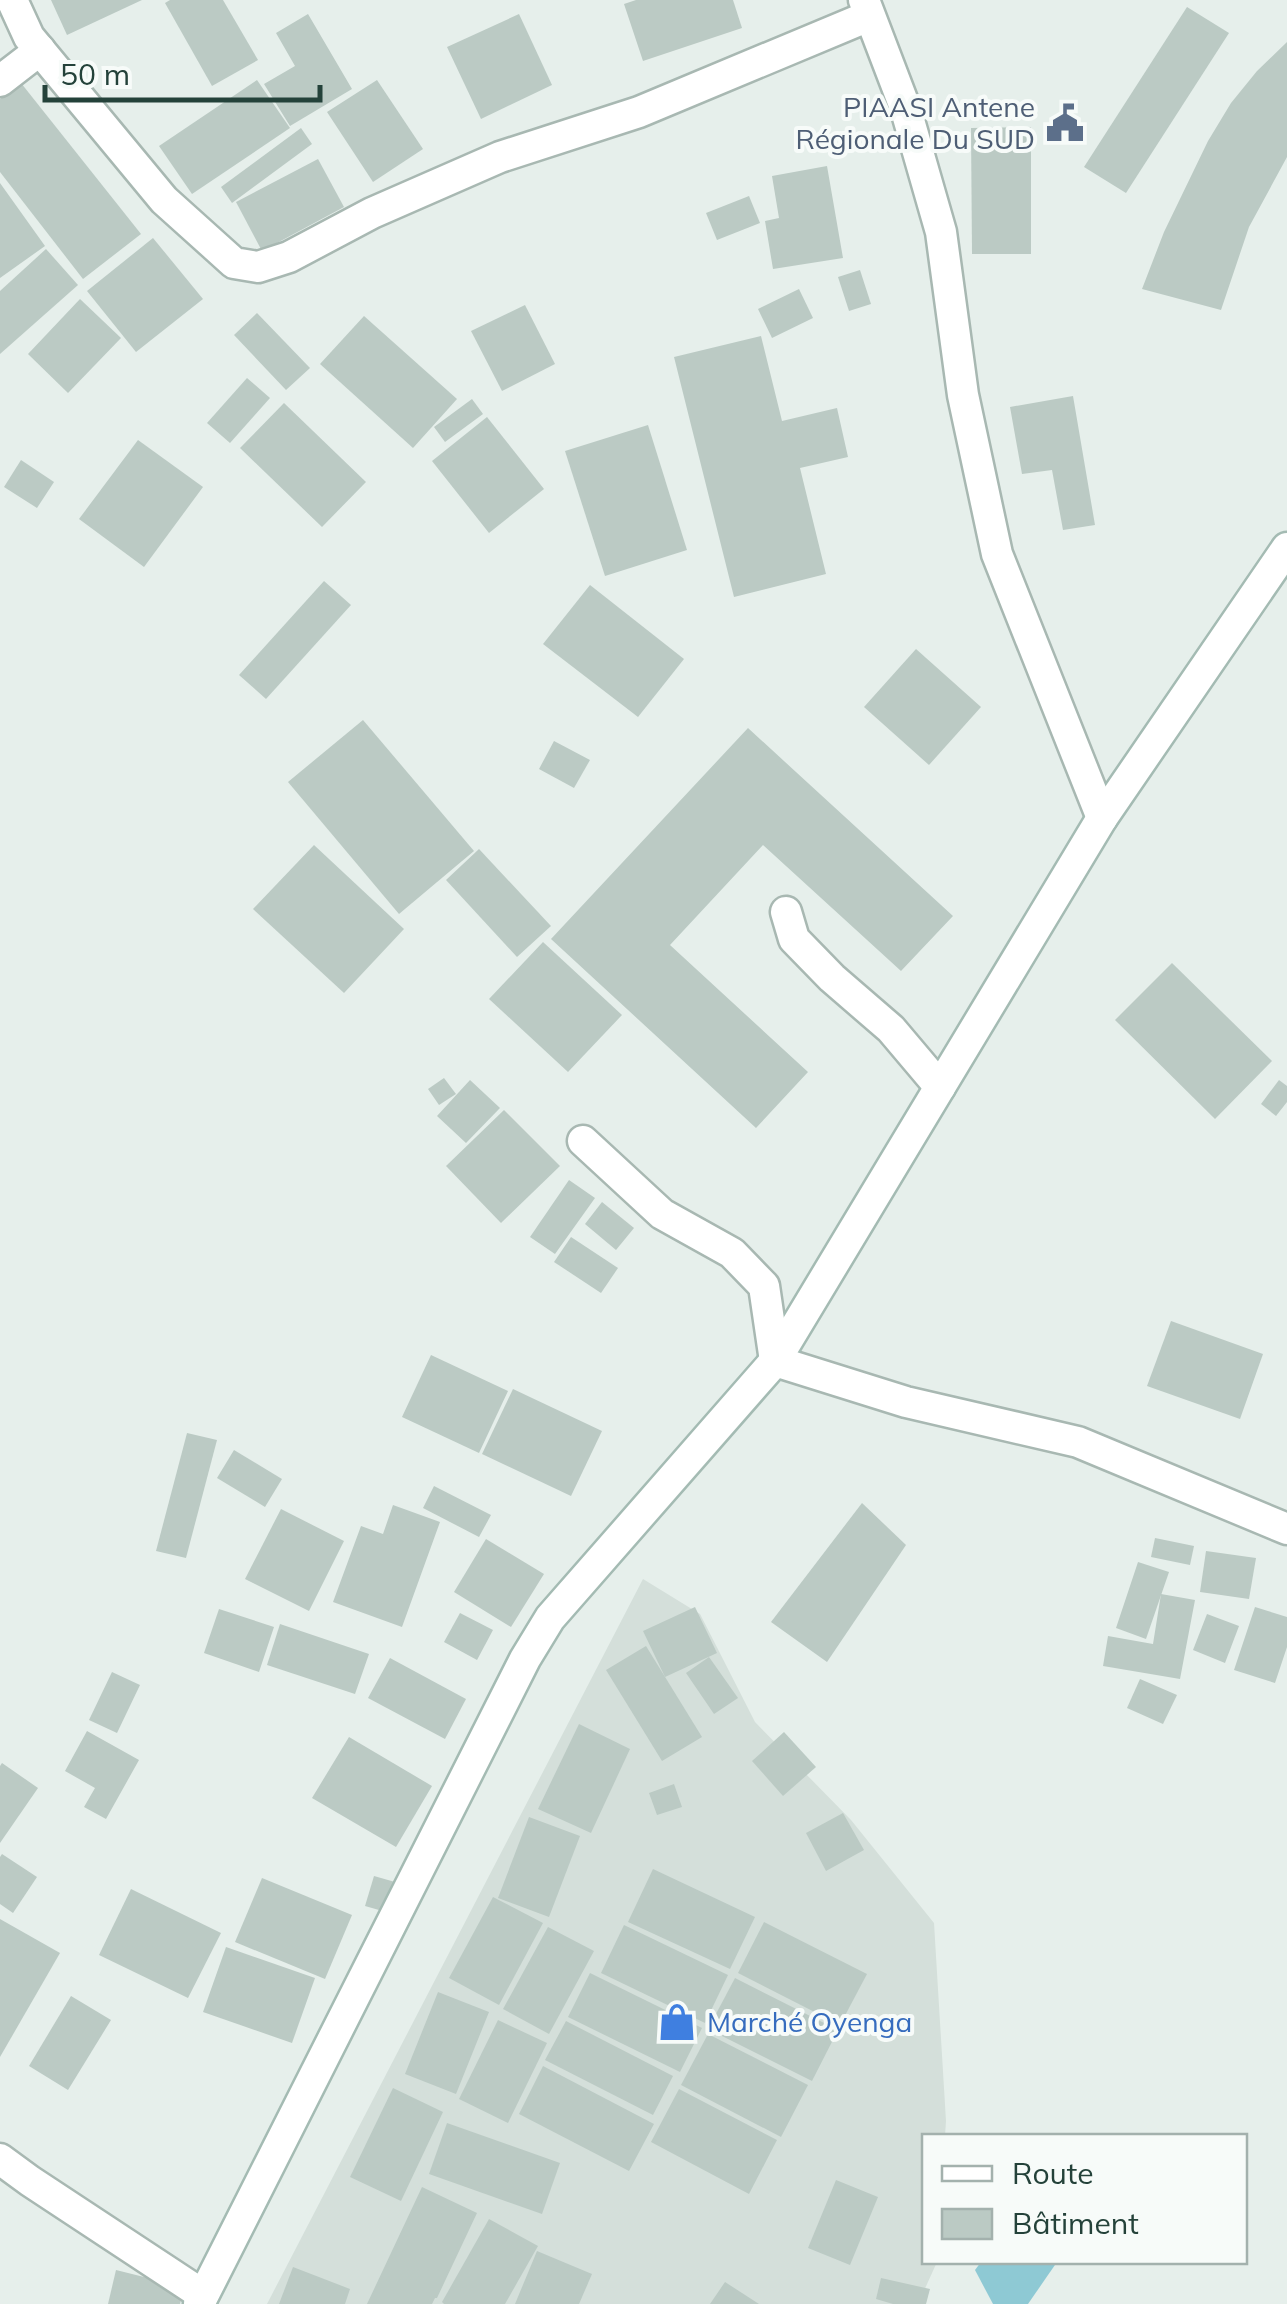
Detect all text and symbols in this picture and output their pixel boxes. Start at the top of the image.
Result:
scale bar [45,40,320,102]
text: 50 m [60,55,130,93]
place label: PIAASI Antene Régionale Du SUD [796,89,1035,156]
public building icon: PIAASI Antene Régionale Du SUD [1044,102,1086,144]
shop icon: Marché Oyenga [656,2001,698,2043]
place label: Marché Oyenga [707,2004,912,2039]
legend [922,2134,1247,2264]
text: Route [1012,2154,1094,2192]
text: Bâtiment [1012,2204,1139,2242]

